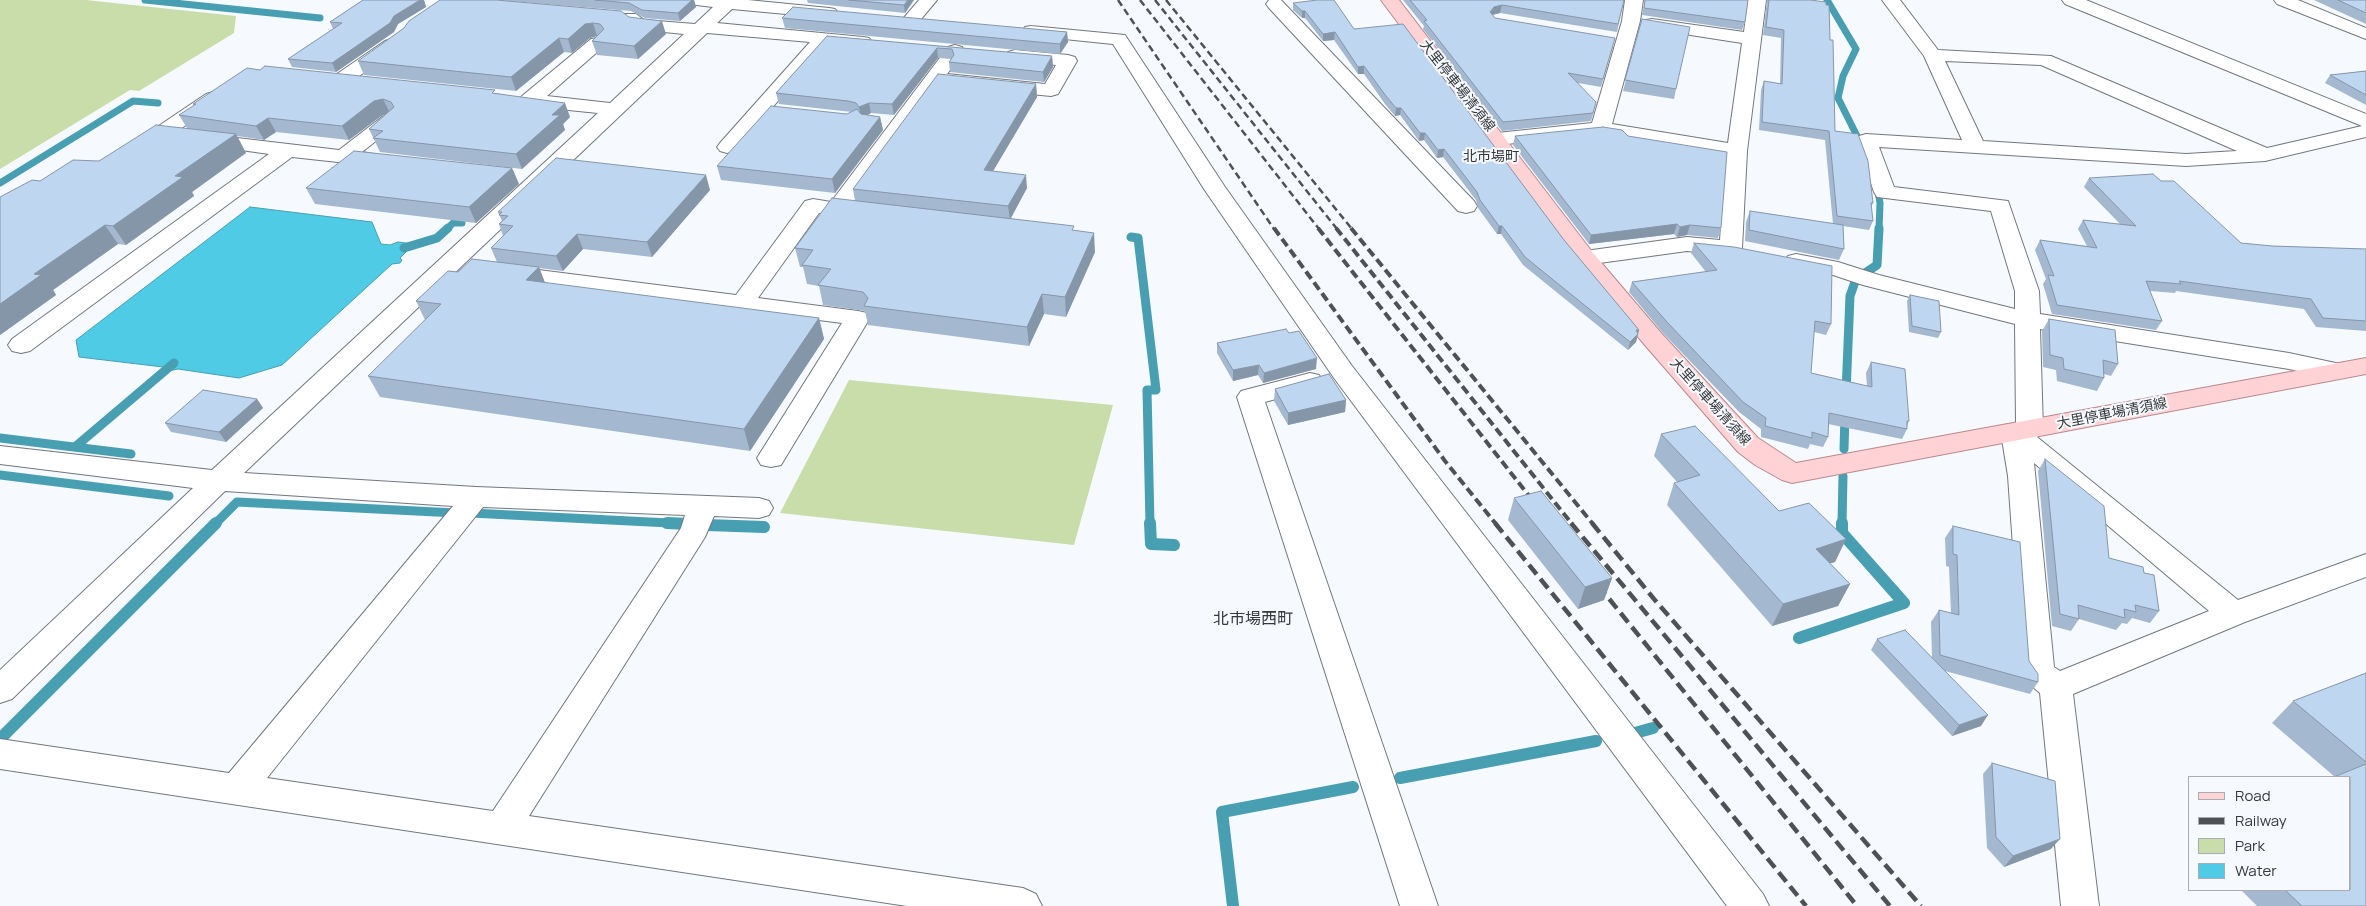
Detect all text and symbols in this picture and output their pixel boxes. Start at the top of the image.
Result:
street label: 大里停車場清須線 [1416,37,1498,135]
district label: 北市場町 [1463,149,1519,165]
street label: 大里停車場清須線 [1666,355,1754,449]
street label: 大里停車場清須線 [2055,395,2169,433]
district label: 北市場西町 [1213,610,1293,630]
legend [2188,776,2351,891]
text: Road [2235,785,2271,806]
text: Railway [2235,810,2287,831]
text: Park [2235,835,2265,856]
text: Water [2235,860,2277,881]

